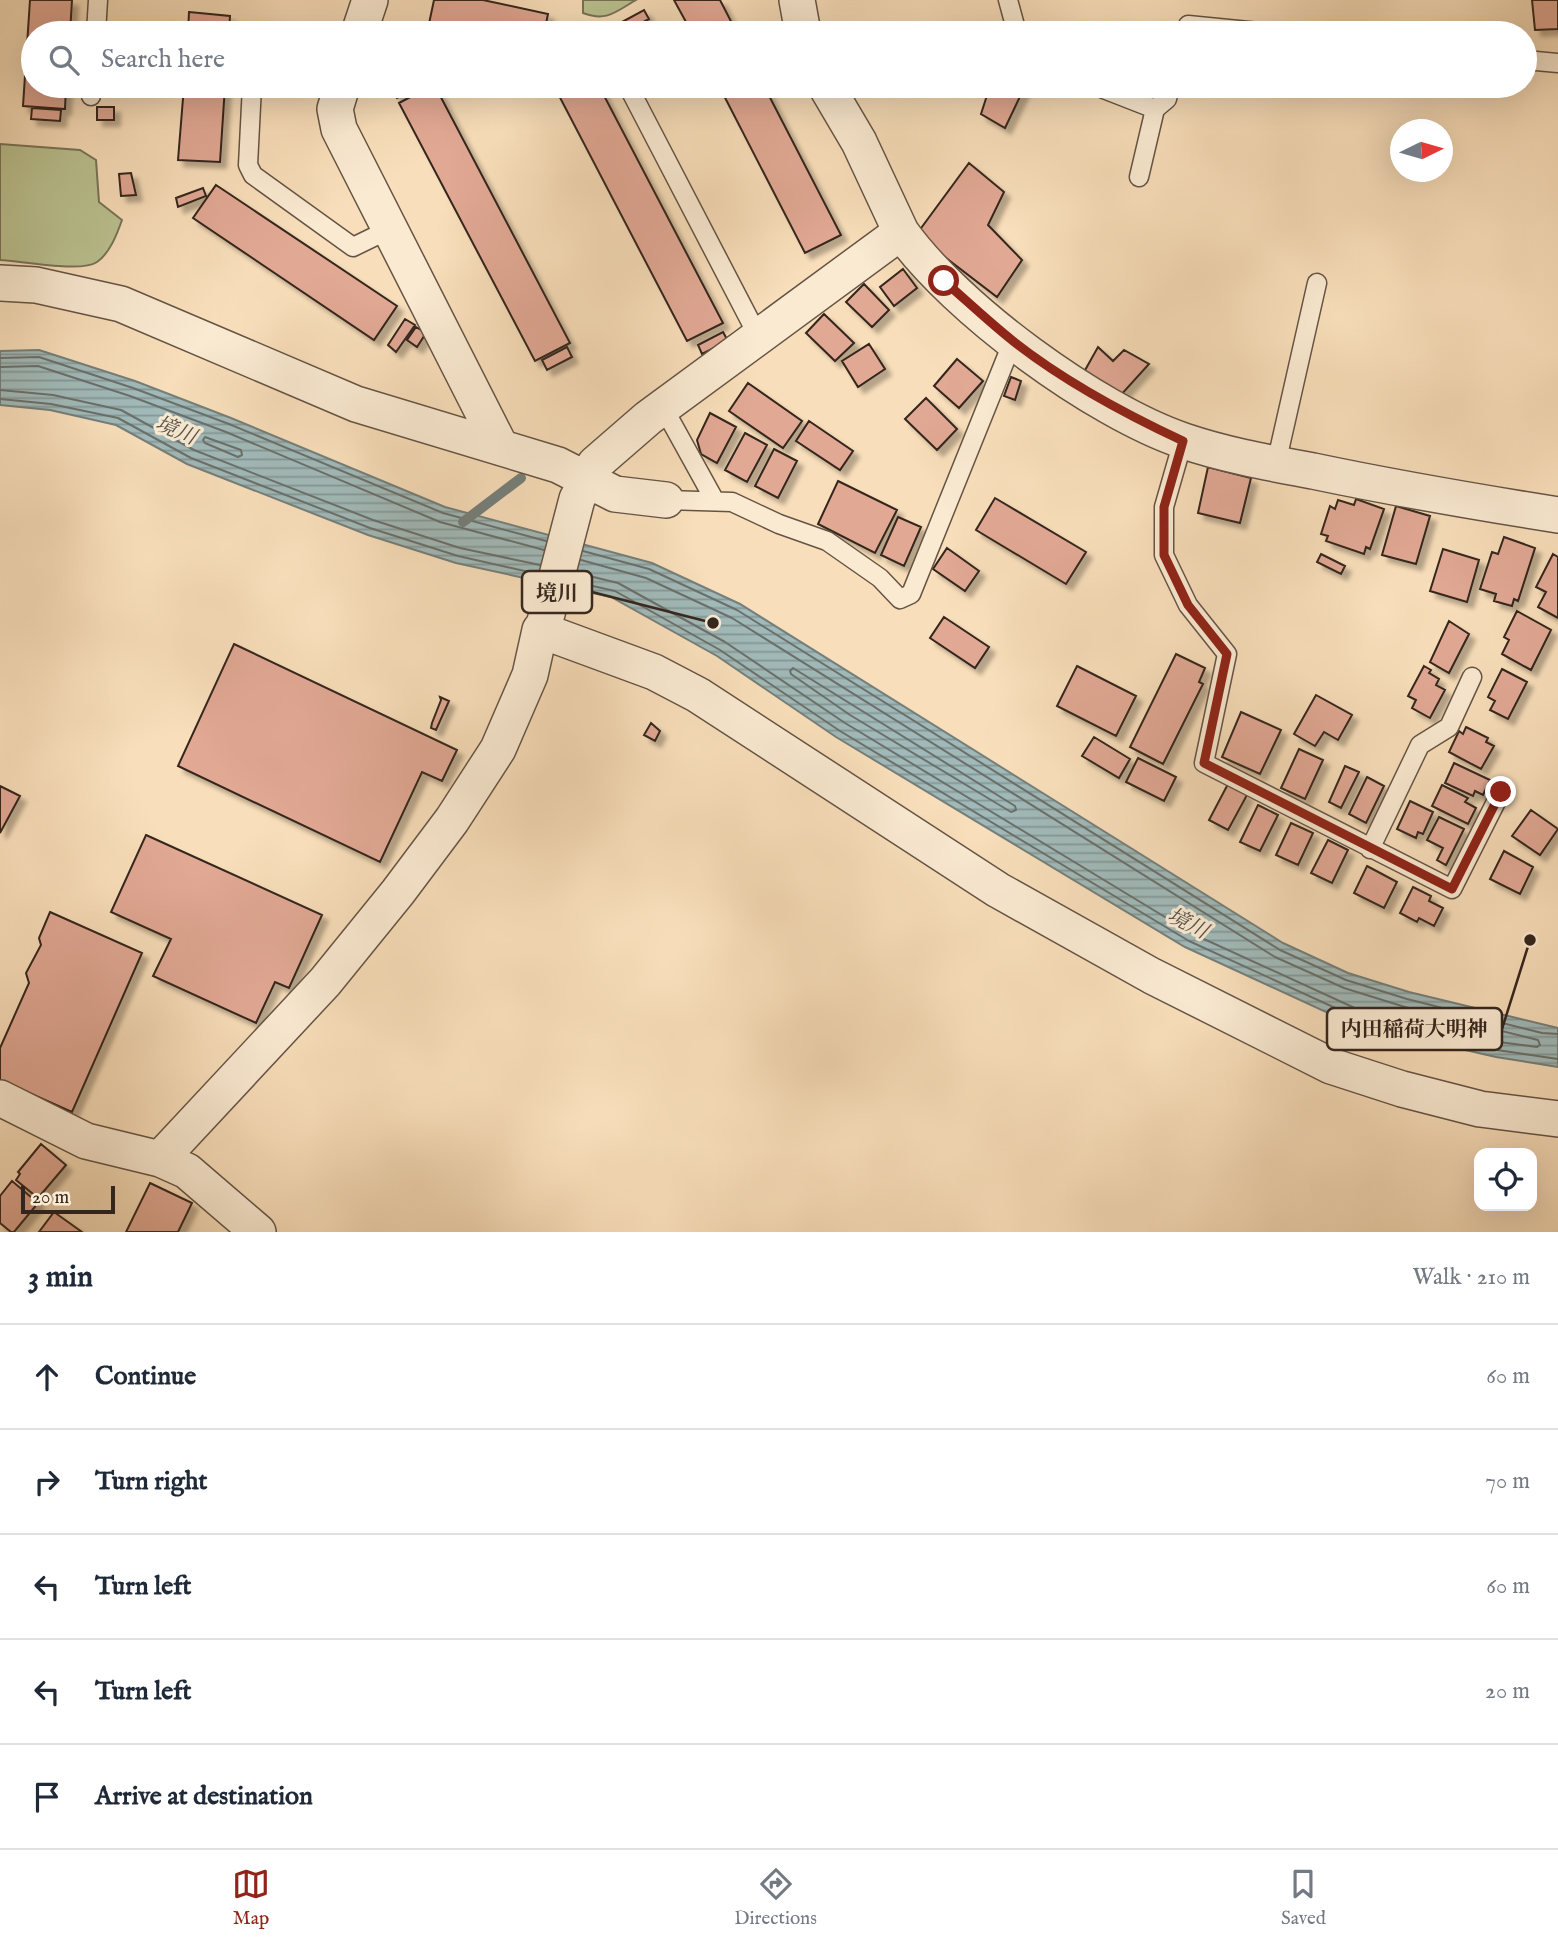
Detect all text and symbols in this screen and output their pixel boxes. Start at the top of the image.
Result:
search box [21,21,1537,98]
icon: search [45,41,83,79]
text: Search here [101,43,225,76]
north arrow [1390,119,1453,182]
route start [928,265,959,296]
water label: 境川 [151,411,202,453]
callout: 境川 [522,571,592,613]
text: 境川 [536,581,578,608]
route end [1485,776,1516,807]
water label: 境川 [1162,903,1214,947]
callout: 内田稲荷大明神 [1327,1008,1502,1050]
text: 内田稲荷大明神 [1341,1017,1488,1044]
map controls [1474,1148,1537,1211]
button: locate [1474,1148,1537,1211]
scale bar [21,1183,116,1215]
text: 20 m [32,1186,69,1210]
text: 3 min [28,1259,93,1297]
text: Walk · 210 m [1413,1263,1530,1292]
icon: ahead [28,1358,66,1396]
text: Continue [95,1360,196,1393]
text: 60 m [1486,1362,1530,1391]
icon: right [28,1463,66,1501]
text: Turn right [95,1465,208,1498]
text: 70 m [1485,1467,1530,1496]
icon: left [28,1568,66,1606]
text: Turn left [95,1570,192,1603]
text: 60 m [1486,1572,1530,1601]
icon: left [28,1673,66,1711]
text: Turn left [95,1675,192,1708]
text: 20 m [1485,1677,1530,1706]
icon: arrive [28,1778,66,1816]
text: Arrive at destination [95,1780,313,1813]
tab: Map [232,1865,270,1931]
tab: Directions [734,1865,817,1931]
tab: Saved [1281,1865,1326,1931]

